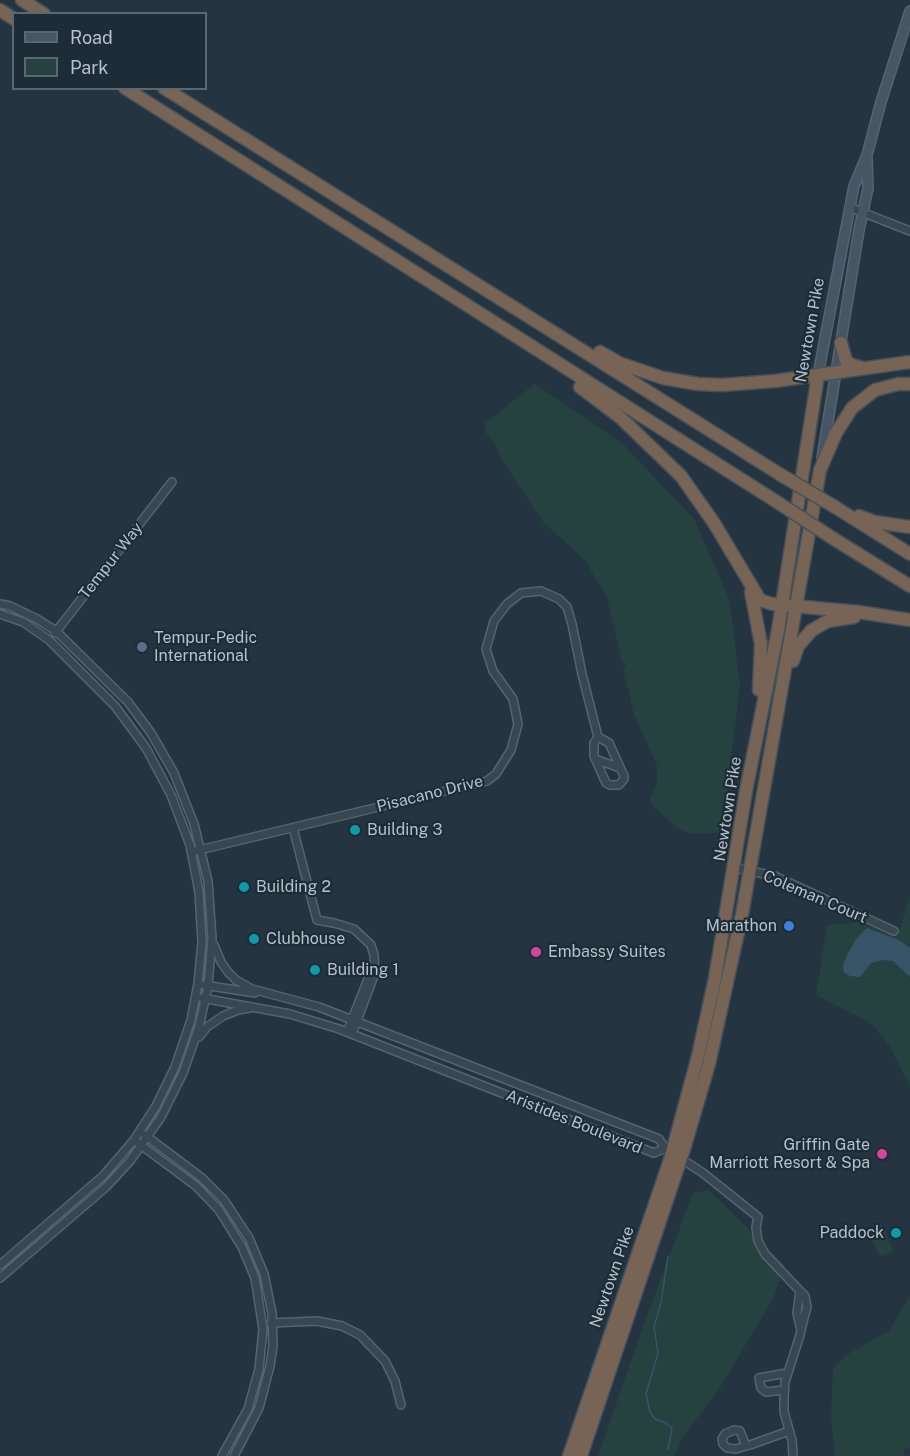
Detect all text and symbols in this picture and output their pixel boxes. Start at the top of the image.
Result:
legend [12,12,207,90]
text: Road [70,27,113,48]
text: Park [70,57,108,78]
street label: Newtown Pike [791,276,829,384]
street label: Tempur Way [75,519,147,603]
place label: Tempur-Pedic International [154,628,257,666]
marker: Tempur-Pedic International [135,640,149,654]
street label: Newtown Pike [710,755,746,863]
street label: Pisacano Drive [375,771,485,817]
place label: Building 3 [367,820,443,840]
marker: Building 3 [348,823,362,837]
street label: Coleman Court [760,866,870,928]
place label: Building 2 [256,877,331,897]
marker: Building 2 [237,880,251,894]
place label: Marathon [706,916,777,936]
marker: Marathon [782,919,796,933]
place label: Clubhouse [266,929,345,949]
marker: Clubhouse [247,932,261,946]
place label: Embassy Suites [548,942,666,962]
marker: Embassy Suites [529,945,543,959]
place label: Building 1 [327,960,399,980]
marker: Building 1 [308,963,322,977]
street label: Aristides Boulevard [503,1086,645,1158]
place label: Griffin Gate Marriott Resort & Spa [709,1135,870,1173]
marker: Griffin Gate Marriott Resort & Spa [875,1147,889,1161]
place label: Paddock [819,1223,884,1243]
street label: Newtown Pike [586,1224,638,1330]
marker: Paddock [889,1226,903,1240]

